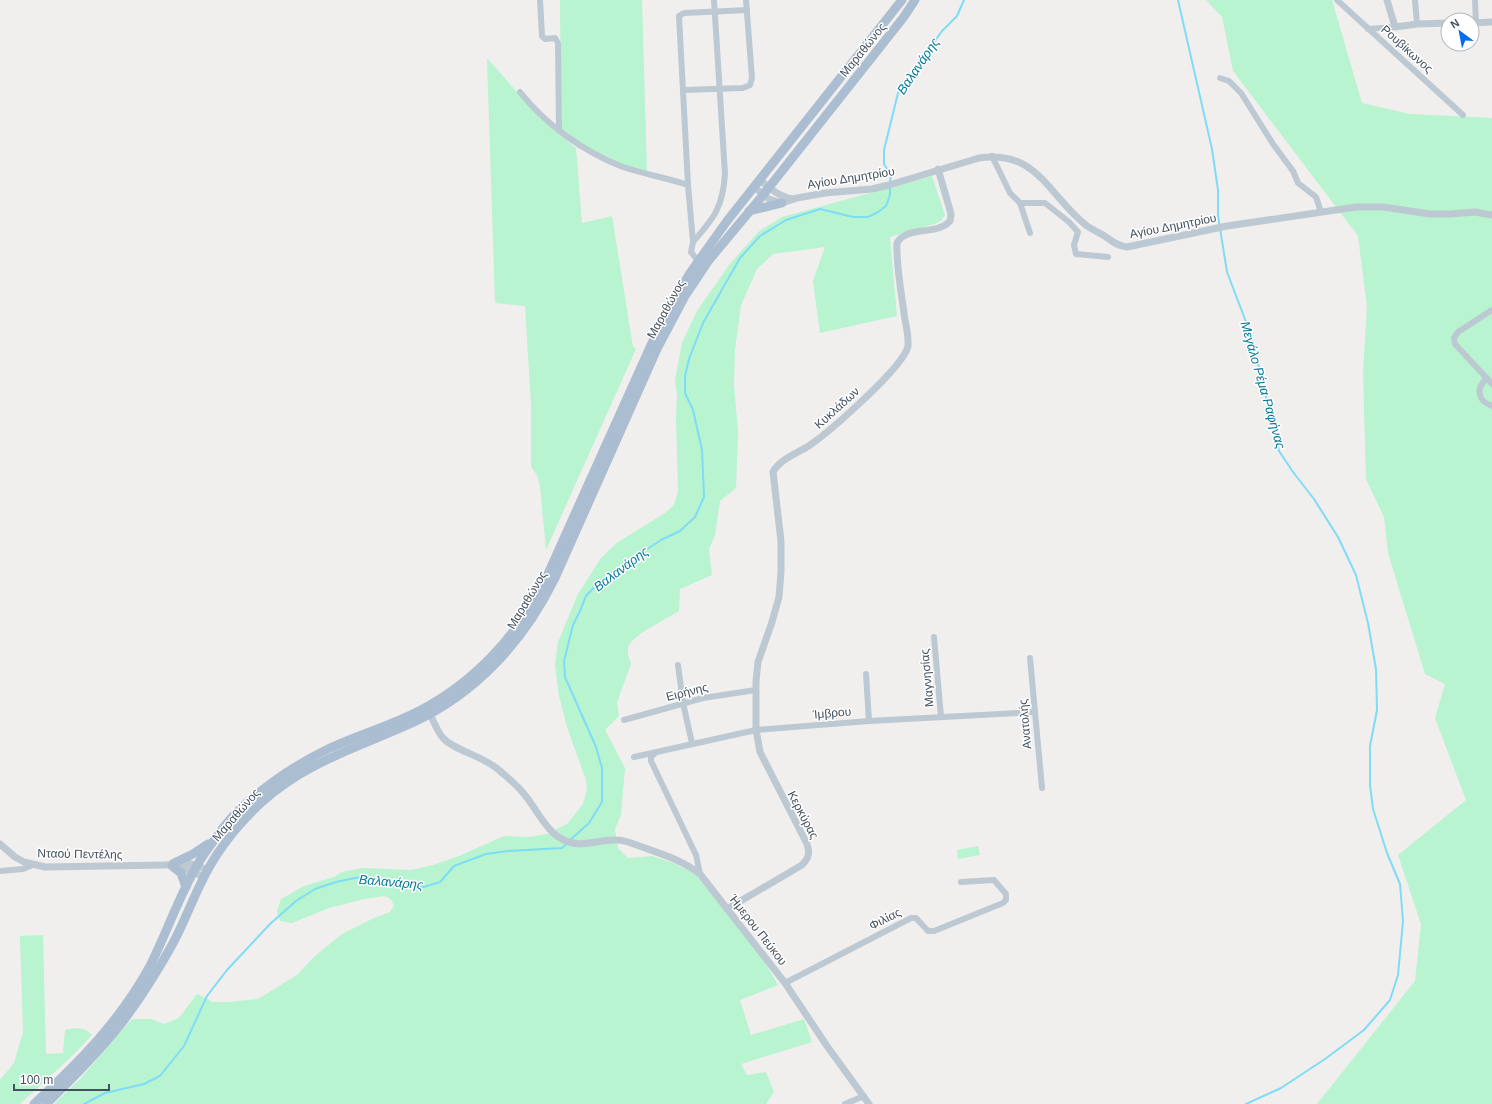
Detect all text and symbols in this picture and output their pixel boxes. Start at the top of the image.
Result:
north arrow [1440,12,1480,52]
text: N [1448,16,1461,31]
street label: Μαραθώνος [837,20,889,80]
street label: Ρουβίκωνος [1378,22,1436,76]
water label: Βαλανάρης [894,34,943,97]
street label: Αγίου Δημητρίου [806,164,896,192]
street label: Αγίου Δημητρίου [1128,211,1218,241]
street label: Μαραθώνος [644,277,688,341]
water label: Μεγάλο Ρέμα Ραφήνας [1238,319,1289,451]
street label: Κυκλάδων [812,384,862,432]
water label: Βαλανάρης [591,543,652,594]
street label: Μαραθώνος [504,568,550,632]
street label: Μαγνησίας [917,648,937,708]
street label: Ειρήνης [665,680,710,704]
street label: Ανατολής [1016,698,1034,750]
street label: Ίμβρου [811,704,852,722]
street label: Μαραθώνος [209,786,263,844]
street label: Κερκύρας [785,789,822,842]
street label: Νταού Πεντέλης [37,846,123,862]
water label: Βαλανάρης [358,872,425,892]
street label: Ήμερου Πεύκου [726,891,790,968]
street label: Φιλίας [867,905,903,933]
scale bar [14,1066,109,1092]
text: 100 m [20,1073,53,1087]

